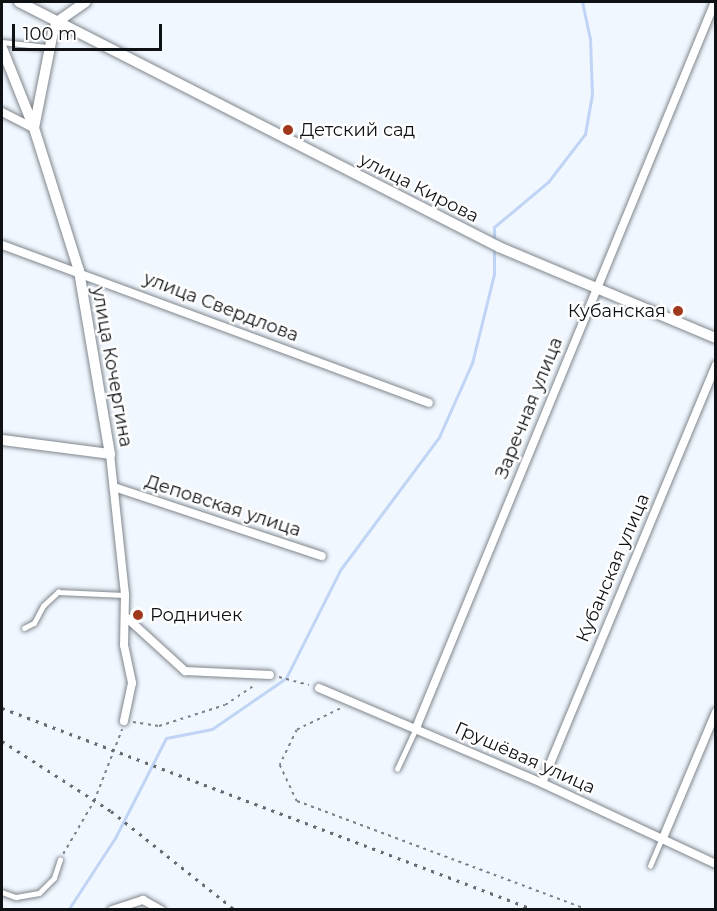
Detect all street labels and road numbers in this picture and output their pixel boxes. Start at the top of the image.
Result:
street label: улица Кирова [356,149,482,227]
street label: улица Свердлова [141,268,301,346]
street label: улица Кочергина [87,285,137,449]
street label: Заречная улица [491,334,567,482]
street label: Деповская улица [142,471,304,541]
street label: Кубанская улица [572,490,654,646]
street label: Грушёвая улица [451,717,599,799]

